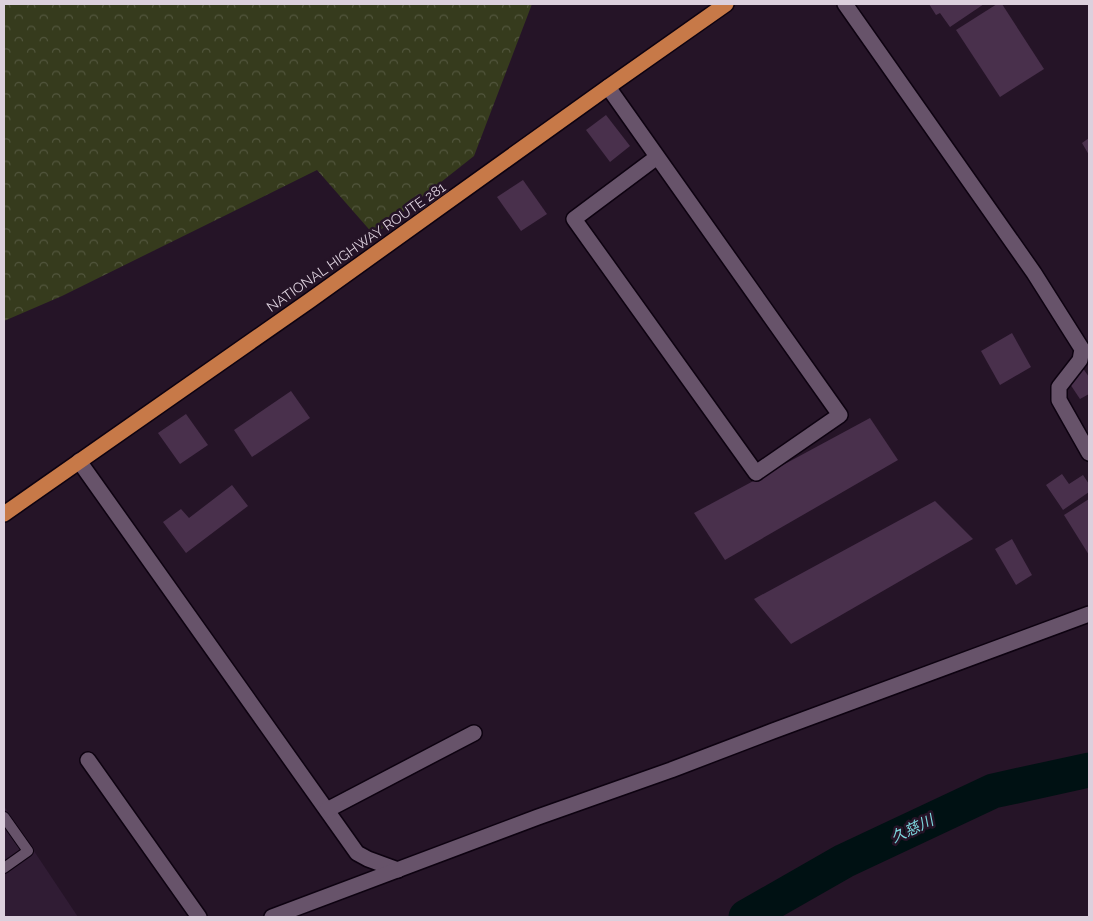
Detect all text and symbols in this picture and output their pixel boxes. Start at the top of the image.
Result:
street label: NATIONAL HIGHWAY ROUTE 281 [264,179,448,315]
water label: 久慈川 [888,810,938,847]

